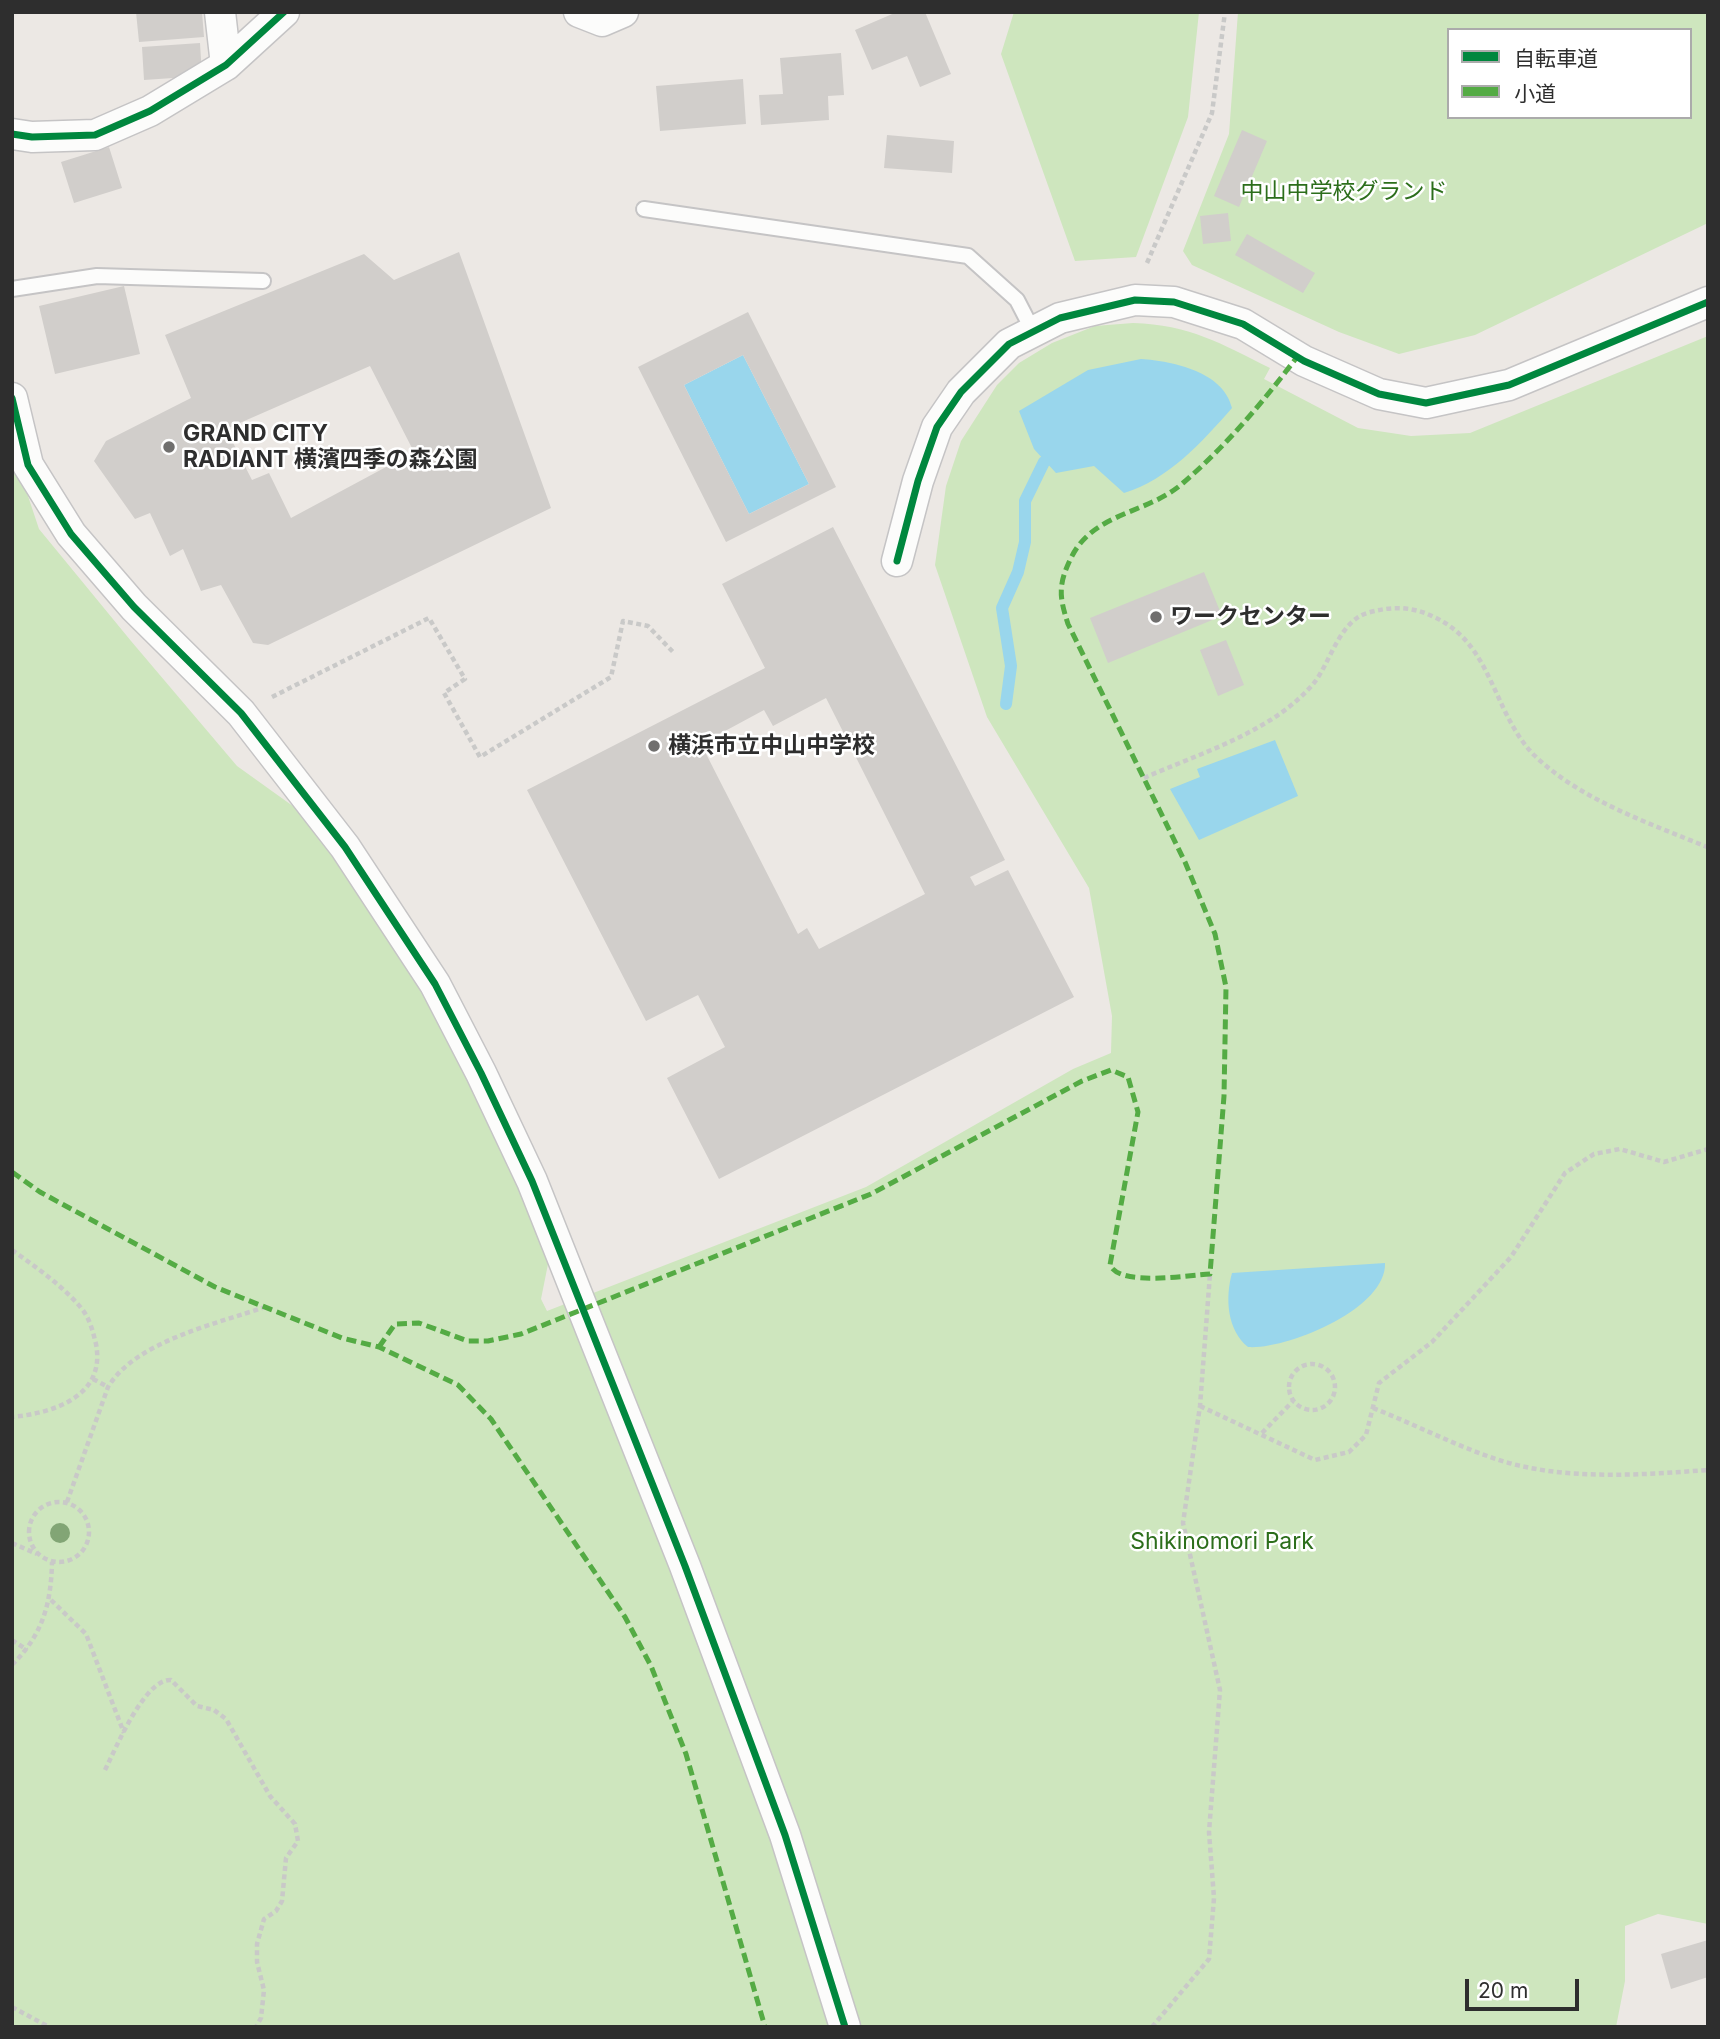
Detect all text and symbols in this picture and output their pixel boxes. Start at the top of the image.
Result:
legend [1447,28,1692,119]
text: 自転車道 [1514,46,1598,71]
text: 小道 [1514,81,1556,106]
park label: 中山中学校グランド [1241,178,1447,206]
place label: GRAND CITY RADIANT 横濱四季の森公園 [183,420,478,474]
marker: GRAND CITY RADIANT 横濱四季の森公園 [161,439,177,455]
place label: ワークセンター [1170,603,1331,631]
marker: ワークセンター [1148,609,1164,625]
place label: 横浜市立中山中学校 [668,732,875,760]
marker: 横浜市立中山中学校 [646,738,662,754]
park label: Shikinomori Park [1130,1528,1314,1556]
scale bar [1468,1966,1582,2010]
text: 20 m [1478,1978,1528,2003]

